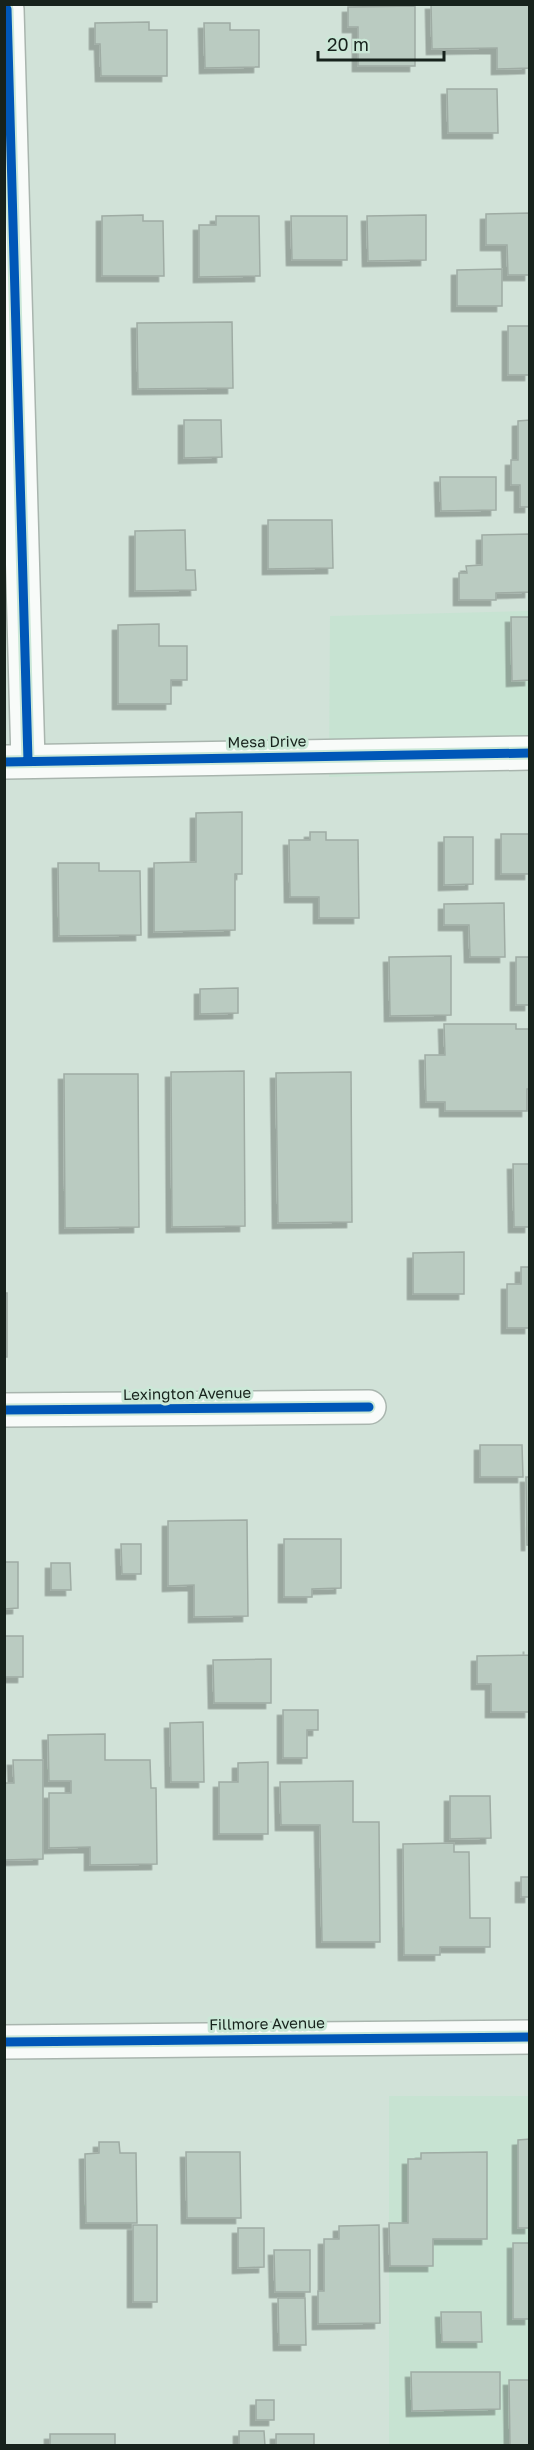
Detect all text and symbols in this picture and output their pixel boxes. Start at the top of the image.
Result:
scale bar [318,24,444,62]
text: 20 m [327,33,369,55]
street label: Mesa Drive [227,731,307,751]
street label: Lexington Avenue [123,1383,252,1403]
street label: Fillmore Avenue [209,2013,325,2033]

